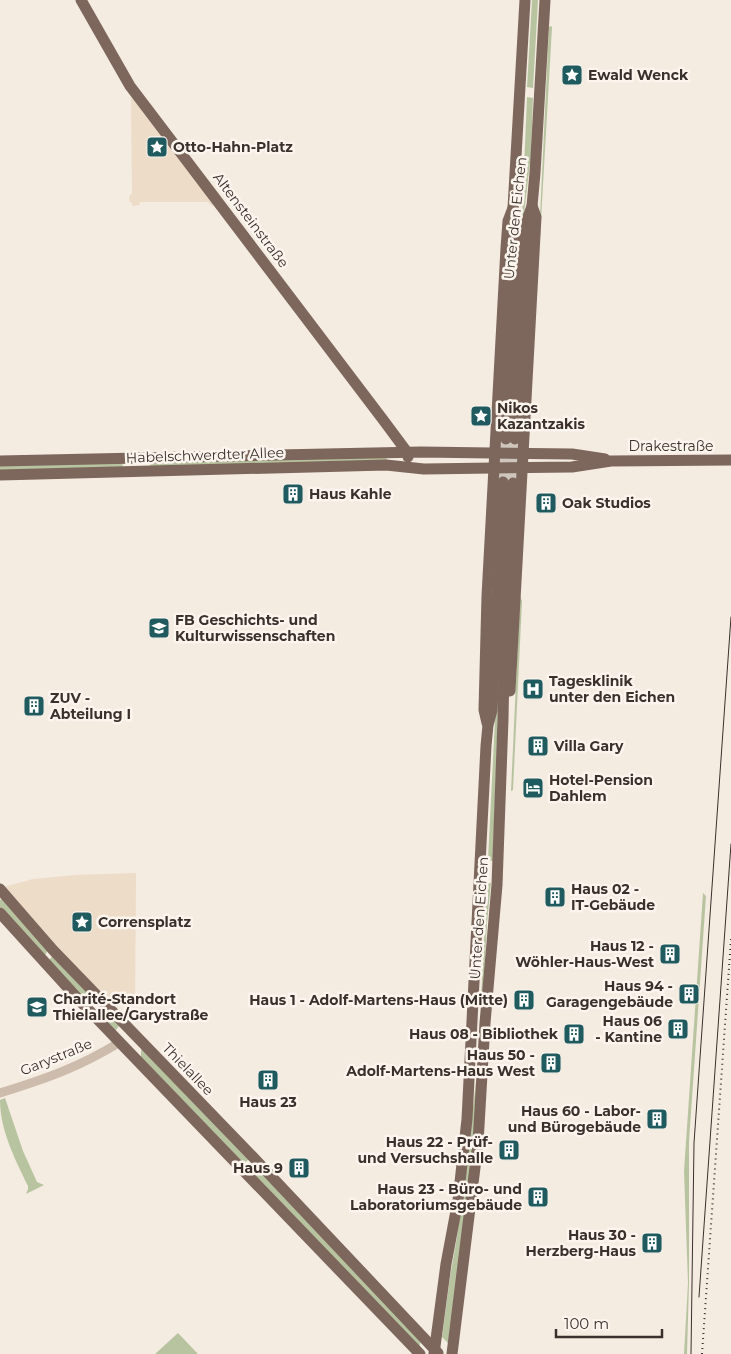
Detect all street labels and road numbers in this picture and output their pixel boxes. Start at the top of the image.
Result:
street label: Unter den Eichen [500,156,530,280]
street label: Altensteinstraße [209,169,293,271]
street label: Drakestraße [628,437,714,455]
street label: Habelschwerdter Allee [126,443,284,467]
street label: Unter den Eichen [466,856,492,980]
street label: Garystraße [18,1034,94,1080]
street label: Thielallee [159,1039,217,1099]

